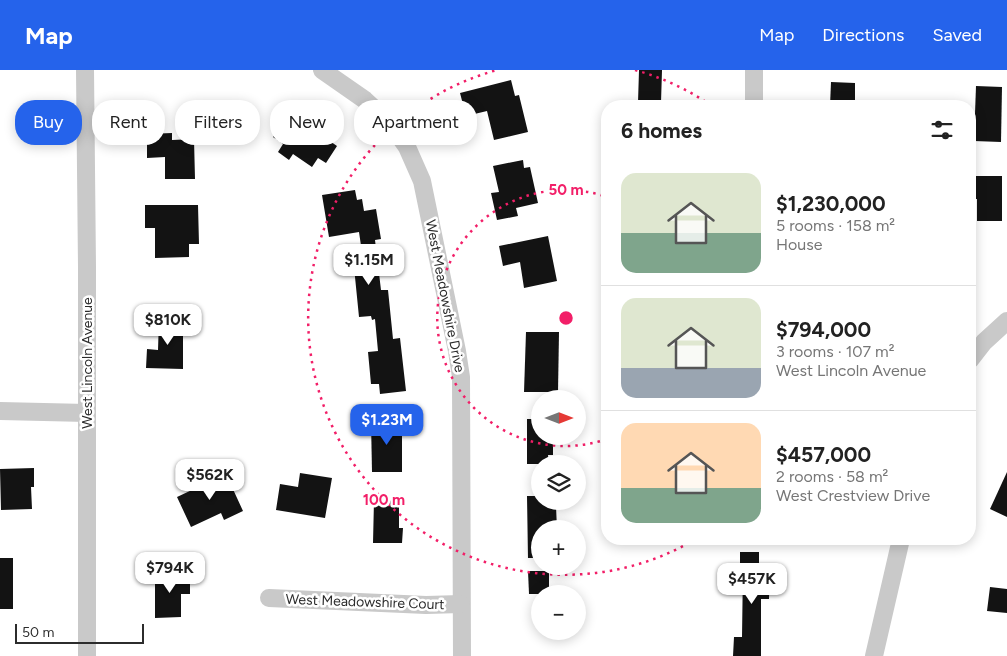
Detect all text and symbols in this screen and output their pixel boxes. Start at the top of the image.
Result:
text: Map [25,21,73,50]
text: Map [759,24,794,46]
text: Directions [822,24,904,46]
text: Saved [932,24,982,46]
chip: Buy [15,100,82,145]
chip: Rent [92,100,165,145]
chip: Filters [175,100,260,145]
chip: New [270,100,344,145]
chip: Apartment [354,100,477,145]
icon: filters [928,116,956,144]
text: 6 homes [621,118,702,143]
text: 50 m [548,181,584,199]
text: $1,230,000 [776,191,886,216]
icon: home [661,193,721,253]
text: 5 rooms · 158 m² [776,216,895,235]
street label: West Meadowshire Drive [422,218,468,374]
text: House [776,235,822,254]
pin: $1.15M [328,244,410,286]
text: $1.15M [344,250,394,269]
street label: West Lincoln Avenue [79,297,96,429]
pin: $810K [133,304,203,346]
centre of rings [557,309,575,327]
text: $810K [145,310,191,329]
text: $794,000 [776,317,871,342]
icon: home [661,318,721,378]
text: 3 rooms · 107 m² [776,342,894,361]
text: West Lincoln Avenue [776,361,926,380]
north arrow [531,390,586,445]
map controls [531,390,586,640]
pin: $1.23M [346,404,428,446]
text: $1.23M [361,410,413,429]
text: $457,000 [776,442,871,467]
icon: home [661,443,721,503]
button: layers [531,455,586,510]
pin: $562K [175,458,245,501]
text: $562K [186,465,234,484]
text: 2 rooms · 58 m² [776,467,888,486]
text: West Crestview Drive [776,486,930,505]
text: 100 m [363,491,405,509]
button: + [531,520,586,575]
pin: $794K [135,552,205,594]
text: $794K [146,558,194,577]
pin: $457K [717,562,787,605]
text: $457K [728,569,776,588]
button: − [531,585,586,640]
street label: West Meadowshire Court [285,591,445,613]
scale bar [15,621,144,644]
text: 50 m [22,624,54,641]

